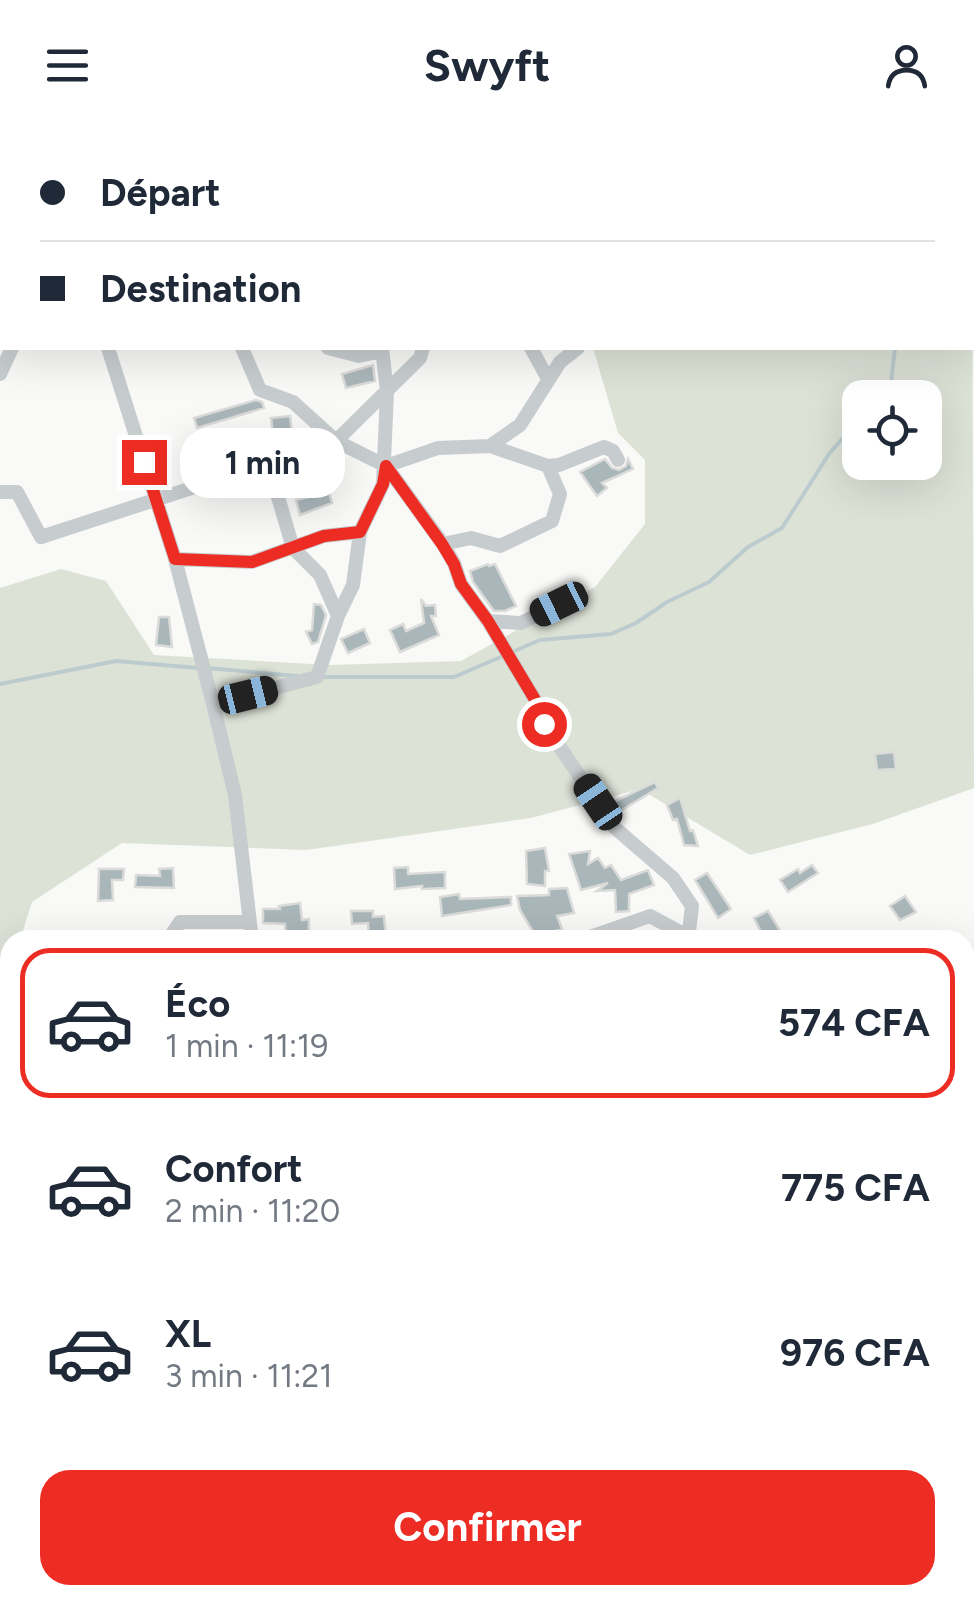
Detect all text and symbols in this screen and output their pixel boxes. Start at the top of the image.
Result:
icon: menu [40,38,95,93]
text: Swyft [424,38,550,92]
icon: person [879,38,934,93]
text: Départ [100,170,221,216]
text: Destination [100,266,301,312]
map controls [842,380,942,480]
button: locate [842,380,942,480]
callout: 1 min [179,427,344,497]
route end [122,440,167,485]
text: 1 min [225,444,300,482]
car [525,577,593,631]
car [215,673,281,717]
route start [522,702,567,747]
car [569,769,627,835]
icon: car [45,978,135,1068]
text: Éco [165,981,230,1027]
text: 574 CFA [778,1000,930,1046]
text: 1 min · 11:19 [165,1027,328,1065]
icon: car [45,1143,135,1233]
text: Confort [165,1146,302,1192]
text: 775 CFA [781,1165,930,1211]
text: 2 min · 11:20 [165,1192,340,1230]
icon: car [45,1308,135,1398]
text: XL [165,1311,211,1357]
text: 976 CFA [780,1330,930,1376]
text: 3 min · 11:21 [165,1357,332,1395]
button: Confirmer [40,1470,935,1585]

